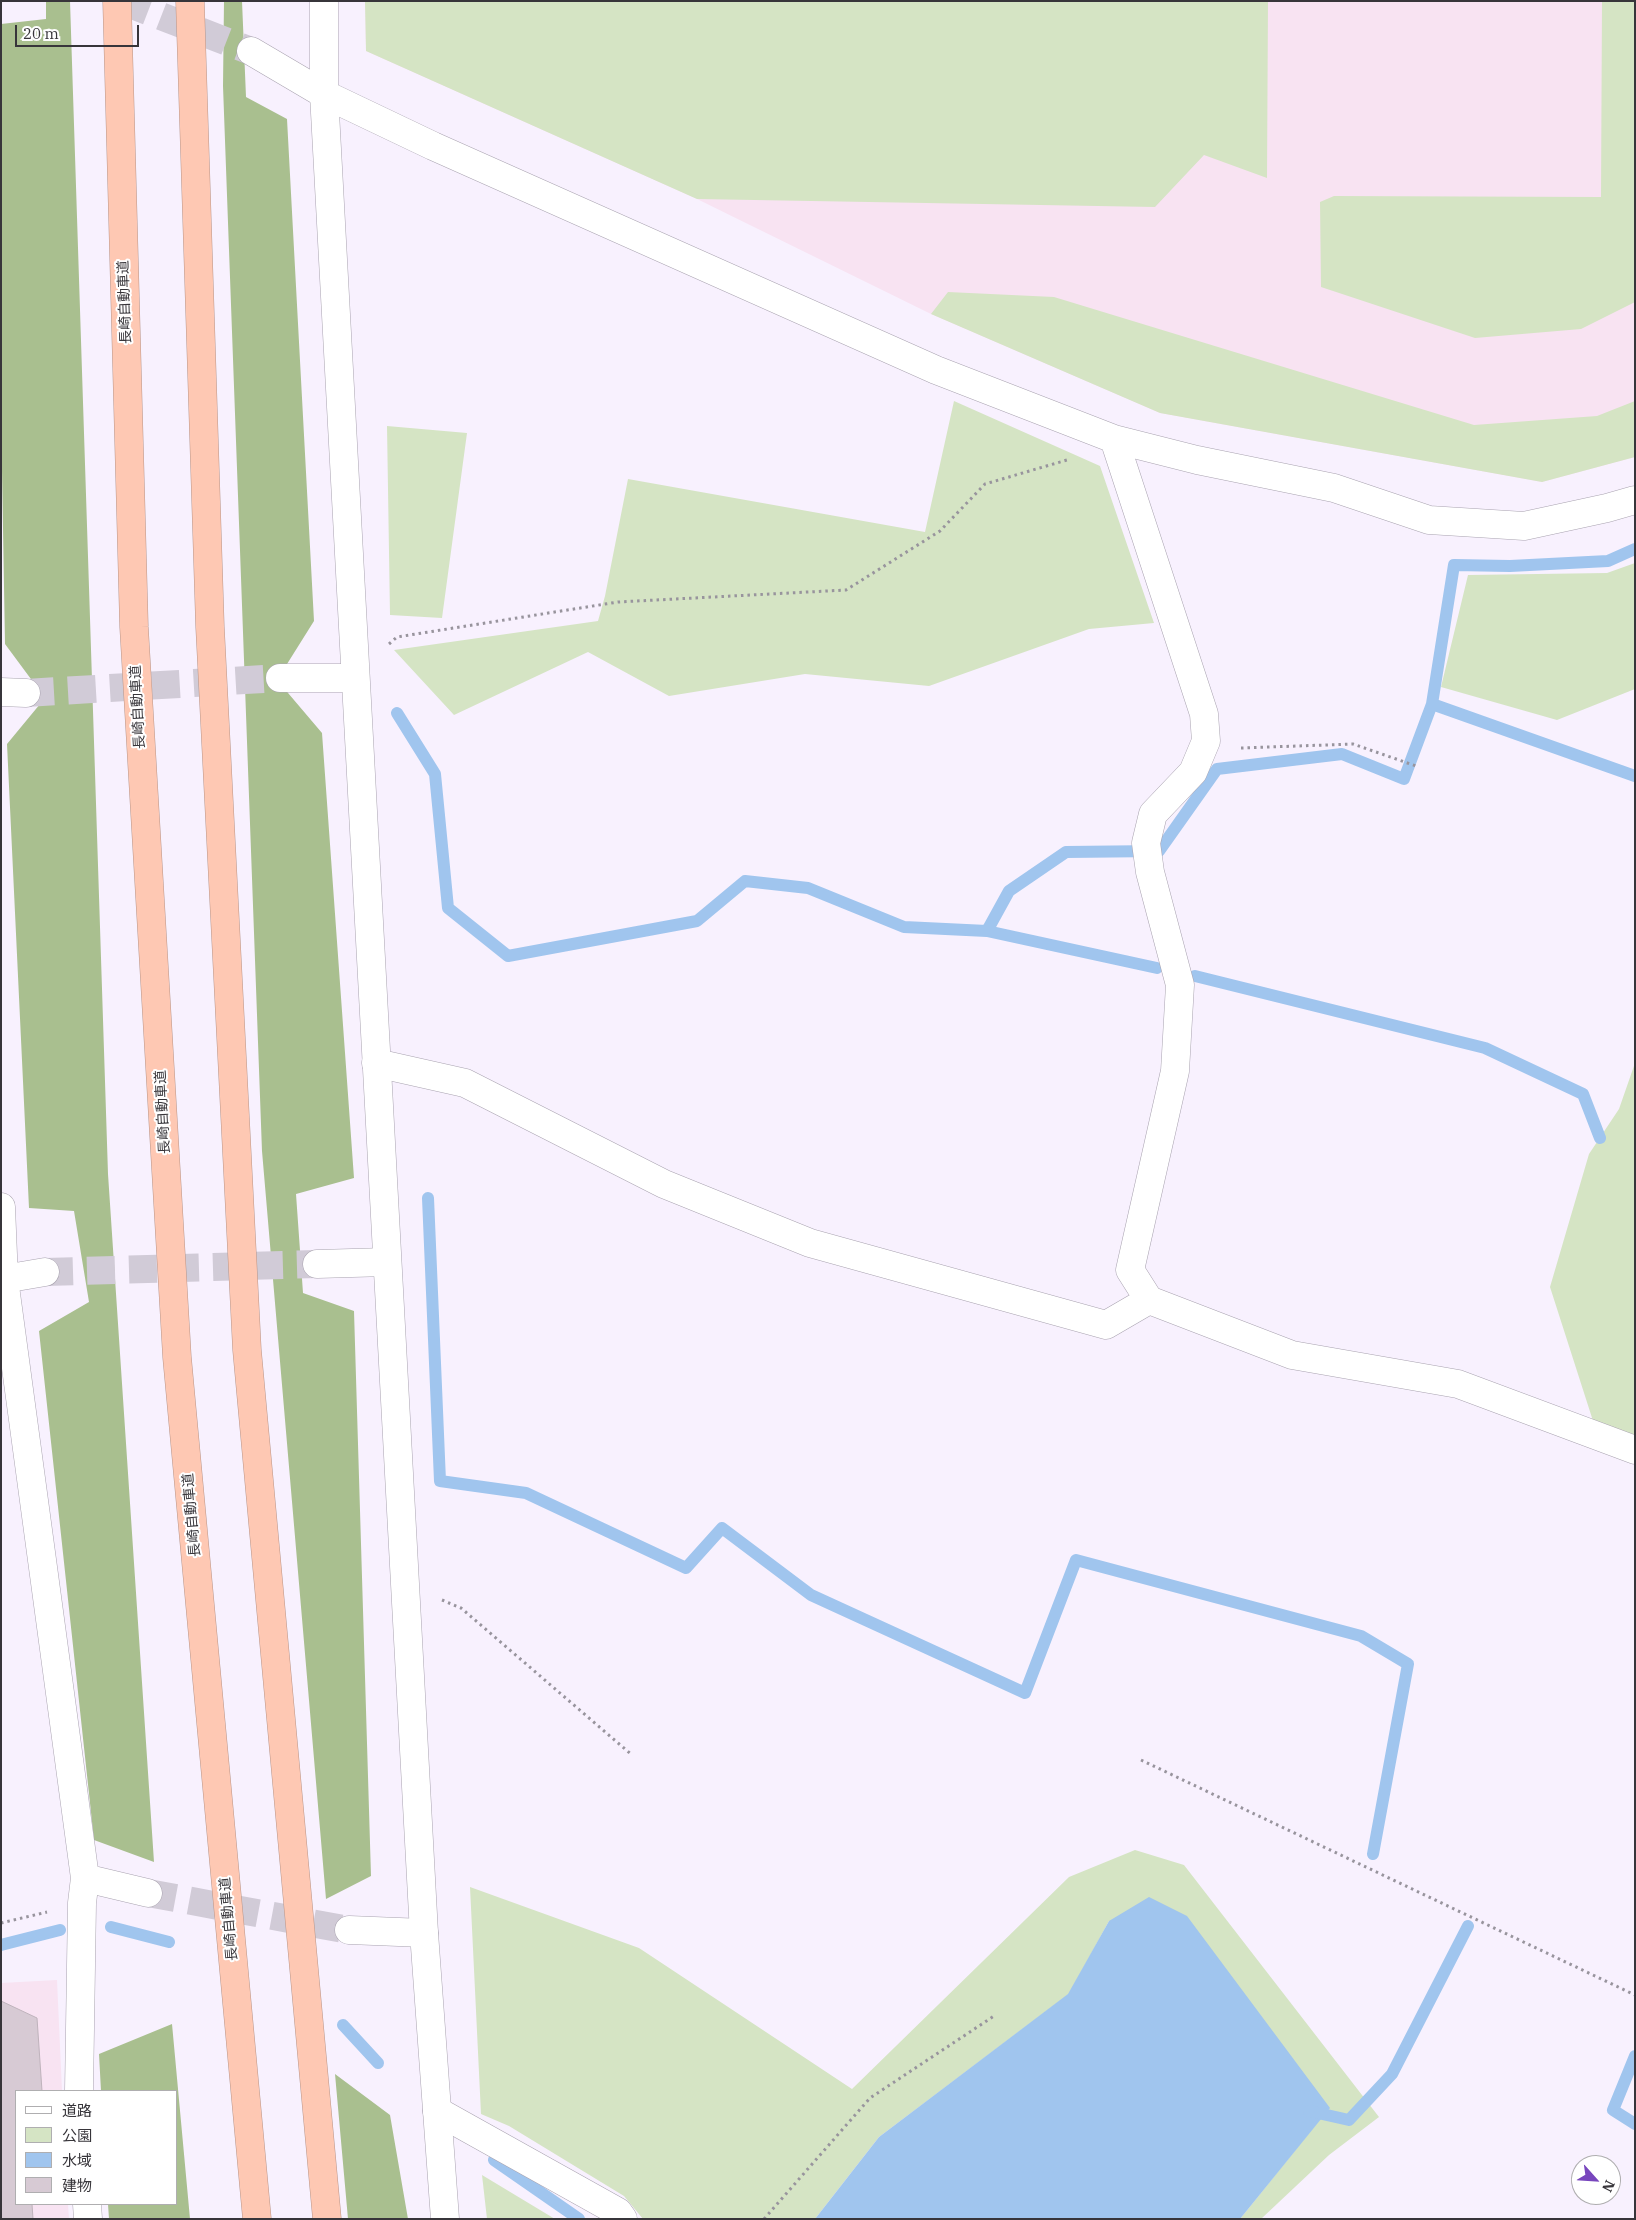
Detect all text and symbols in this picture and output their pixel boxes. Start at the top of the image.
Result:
scale bar [18,15,141,47]
text: 20 m [23,24,59,43]
street label: 長崎自動車道 [115,260,135,344]
street label: 長崎自動車道 [127,665,149,749]
street label: 長崎自動車道 [152,1070,174,1154]
street label: 長崎自動車道 [180,1472,204,1558]
street label: 長崎自動車道 [217,1876,241,1962]
legend [15,2090,178,2205]
text: 道路 [62,2101,92,2120]
text: 公園 [62,2126,92,2145]
text: 水域 [62,2151,92,2170]
north arrow [1571,2155,1621,2205]
text: 建物 [62,2176,92,2195]
text: N [1598,2177,1619,2195]

